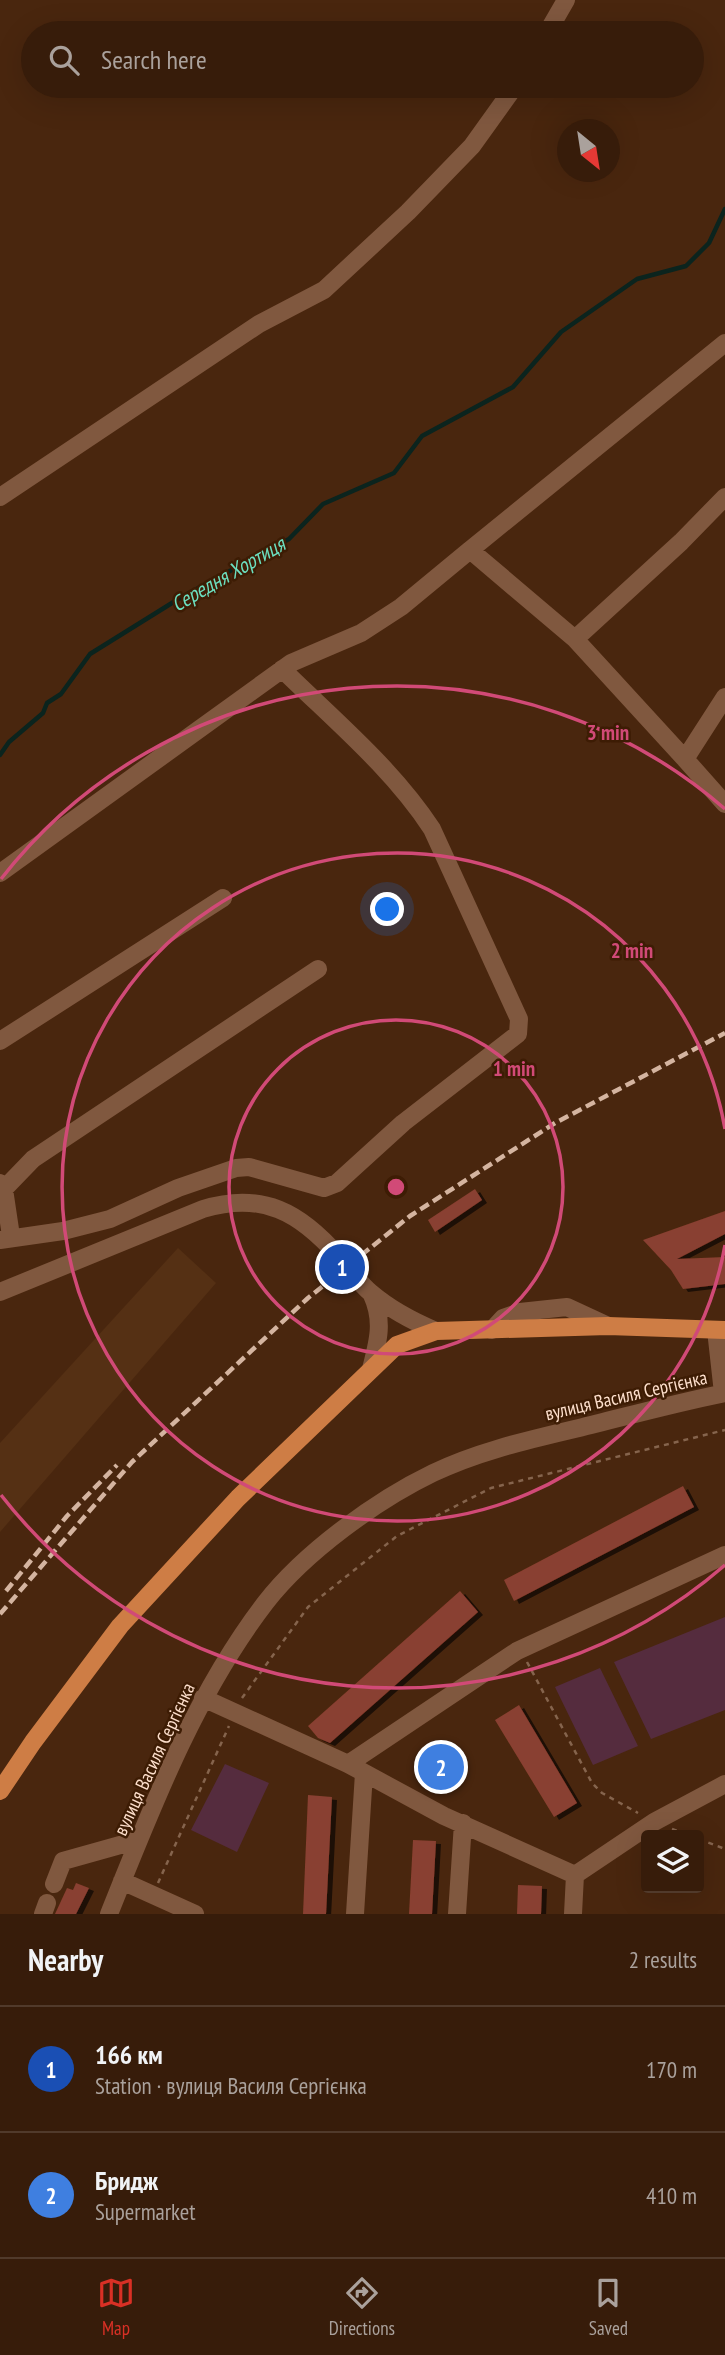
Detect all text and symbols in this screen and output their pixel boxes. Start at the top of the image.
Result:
search box [21,21,704,98]
icon: search [45,41,83,79]
text: Search here [101,43,207,76]
north arrow [557,119,620,182]
water label: Середня Хортиця [166,530,291,617]
text: 3 min [587,719,629,746]
your location [370,892,404,926]
text: 2 min [611,937,653,964]
text: 1 min [493,1055,535,1082]
centre of rings [384,1175,408,1199]
pin: 1 [319,1241,365,1293]
street label: вулиця Василя Сергієнка [543,1365,709,1425]
street label: вулиця Василя Сергієнка [108,1679,200,1839]
pin: 2 [418,1741,464,1793]
map controls [641,1830,704,1893]
button: layers [641,1830,704,1893]
text: Nearby [28,1940,103,1979]
text: 2 results [629,1945,697,1974]
text: 166 км [95,2038,163,2071]
text: 1 [46,2055,57,2084]
text: 170 m [646,2055,697,2084]
text: Station · вулиця Василя Сергієнка [95,2071,367,2100]
text: Бридж [95,2164,158,2197]
text: 2 [46,2181,57,2210]
text: 410 m [646,2181,697,2210]
text: Supermarket [95,2197,196,2226]
tab: Map [97,2274,135,2340]
tab: Directions [329,2274,395,2340]
tab: Saved [589,2274,628,2340]

